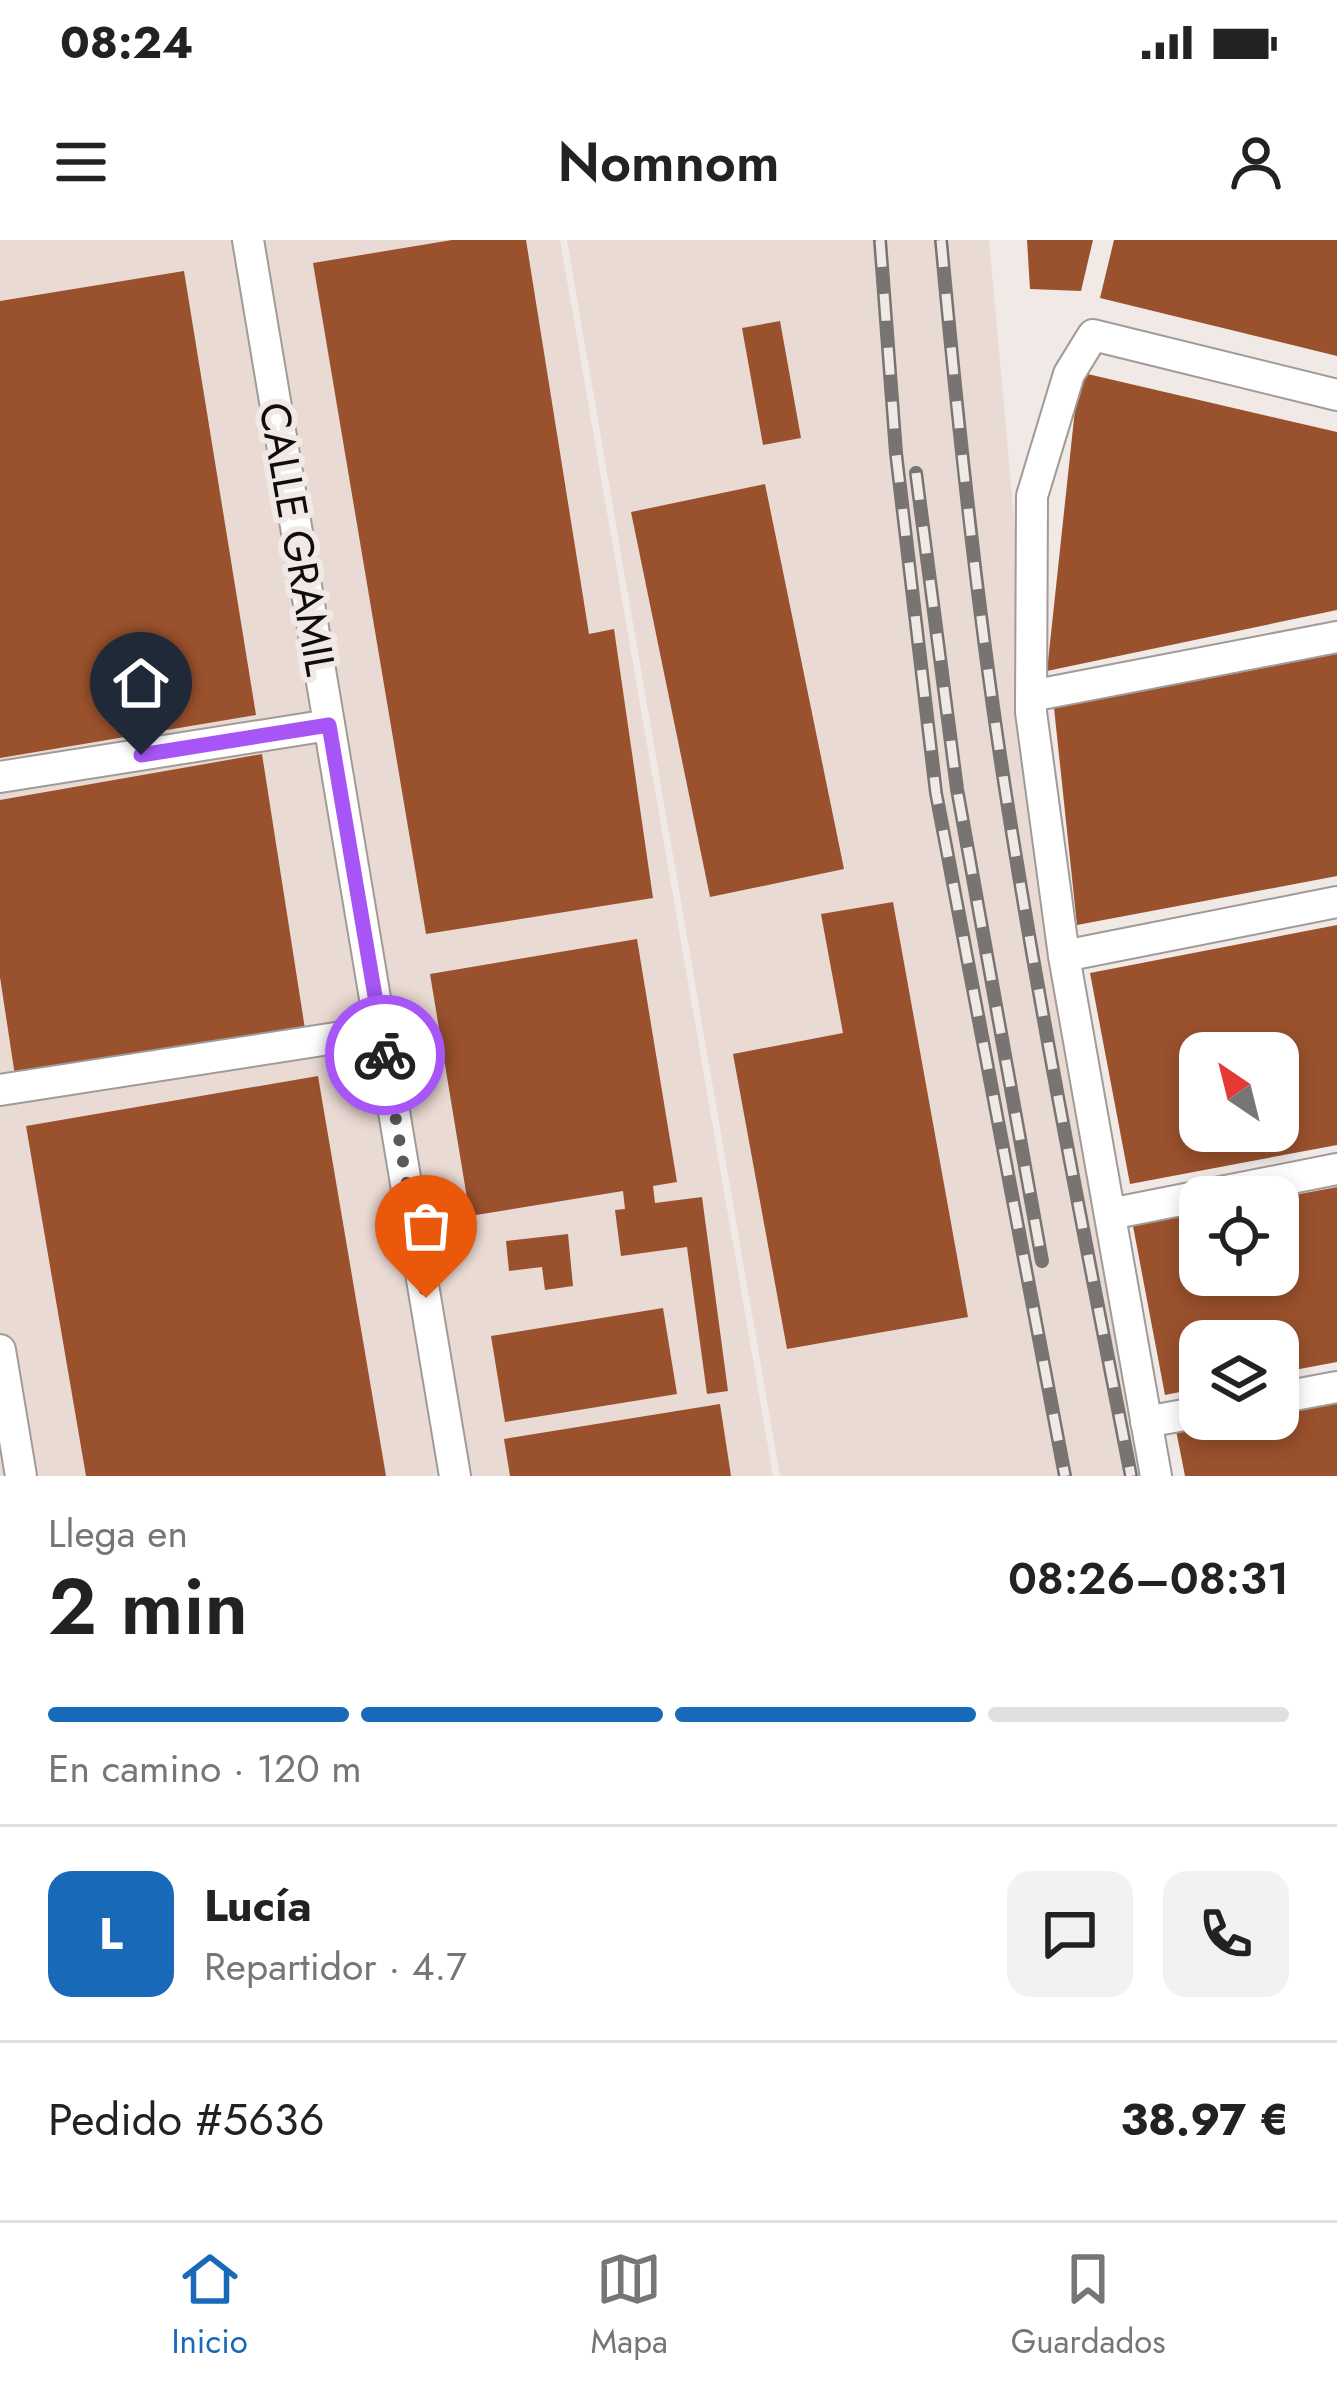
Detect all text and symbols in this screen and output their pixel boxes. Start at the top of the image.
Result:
text: 08:24 [60,10,193,75]
text: Nomnom [557,123,780,201]
icon: menu [48,129,114,195]
icon: person [1223,129,1289,195]
street label: CALLE GRAMIL [243,398,352,681]
pin [90,632,192,755]
icon: home [108,650,174,716]
courier [325,995,445,1115]
icon: bike [352,1022,418,1088]
north arrow [1179,1032,1299,1152]
map controls [1179,1032,1299,1440]
pin [375,1175,477,1298]
button: locate [1179,1176,1299,1296]
icon: bag [393,1193,459,1259]
button: layers [1179,1320,1299,1440]
text: Llega en [48,1505,188,1562]
text: 08:26–08:31 [1008,1546,1289,1611]
text: 2 min [48,1551,248,1663]
text: En camino · 120 m [48,1740,362,1797]
button: chat [1007,1871,1133,1997]
button: phone [1163,1871,1289,1997]
text: Lucía [204,1873,312,1938]
text: L [99,1901,123,1966]
text: Repartidor · 4.7 [204,1938,467,1995]
text: Pedido #5636 [48,2087,325,2152]
text: 38.97 € [1120,2087,1289,2152]
tab: Inicio [171,2246,248,2365]
tab: Mapa [591,2246,668,2365]
tab: Guardados [1011,2246,1166,2365]

